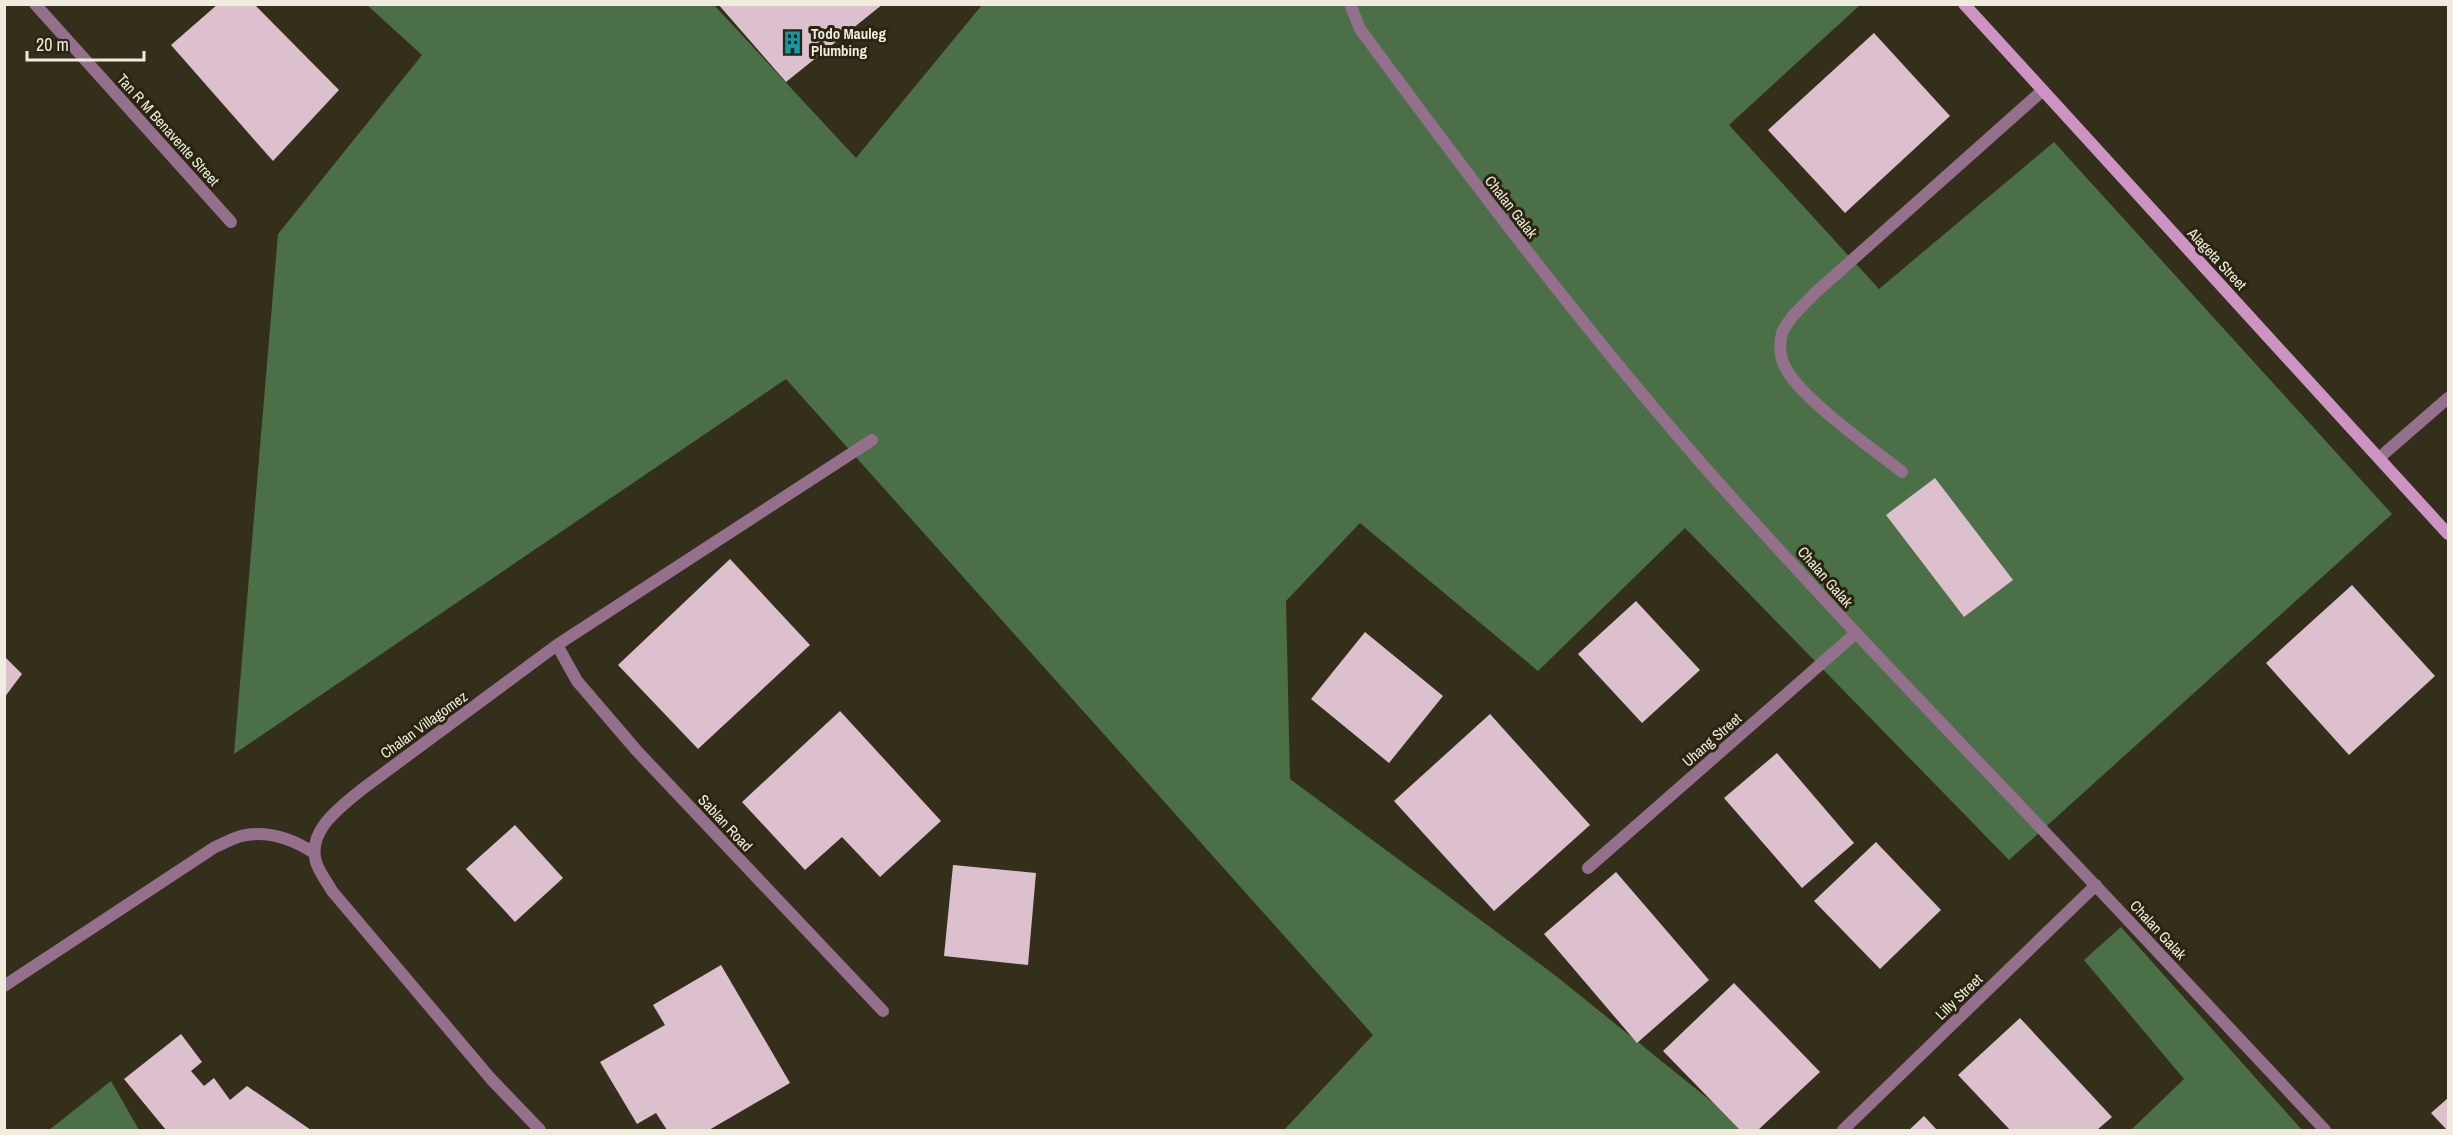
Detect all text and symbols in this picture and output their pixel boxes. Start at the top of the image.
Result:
place label: Todo Mauleg Plumbing [811,23,886,61]
scale bar [27,24,144,62]
building icon: Todo Mauleg Plumbing [780,30,806,56]
text: 20 m [36,32,69,57]
street label: Tan R M Benavente Street [112,69,225,191]
street label: Chalan Galak [1480,171,1543,243]
street label: Alageta Street [2182,222,2252,295]
street label: Chalan Galak [1793,542,1858,612]
street label: Chalan Villagomez [376,686,472,763]
street label: Uhang Street [1677,708,1746,771]
street label: Sablan Road [693,789,757,856]
street label: Chalan Galak [2125,895,2192,965]
street label: Lilly Street [1930,969,1987,1024]

